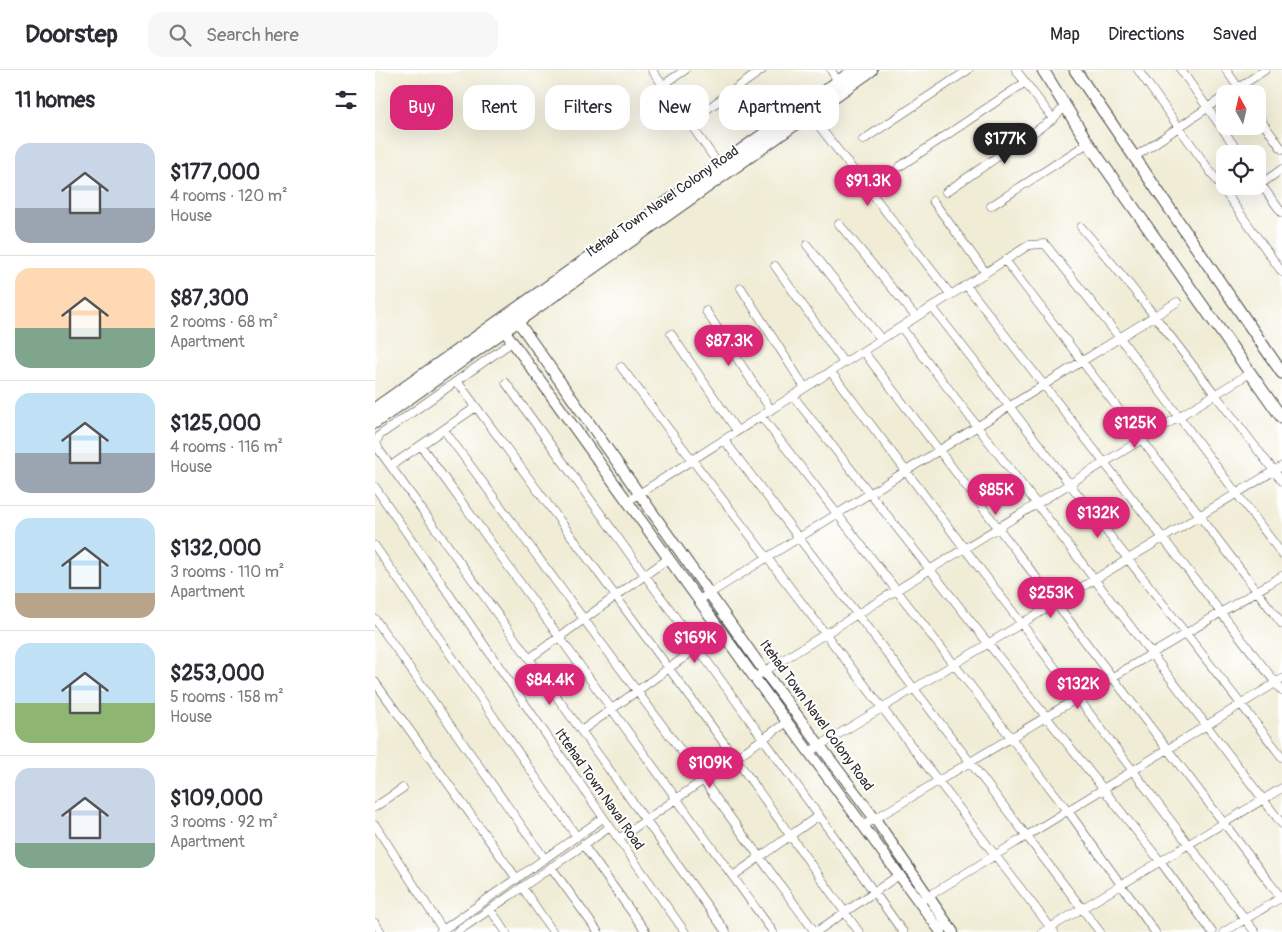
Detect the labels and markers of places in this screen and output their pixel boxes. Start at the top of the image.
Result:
pin: $177K [970,122,1040,165]
pin: $91.3K [827,164,909,207]
pin: $87.3K [688,324,770,367]
pin: $125K [1100,406,1170,449]
pin: $85K [966,474,1026,516]
pin: $132K [1063,496,1133,539]
pin: $253K [1016,576,1086,619]
pin: $169K [660,622,730,664]
pin: $84.4K [509,664,591,706]
pin: $132K [1043,668,1113,710]
pin: $109K [675,746,745,789]

